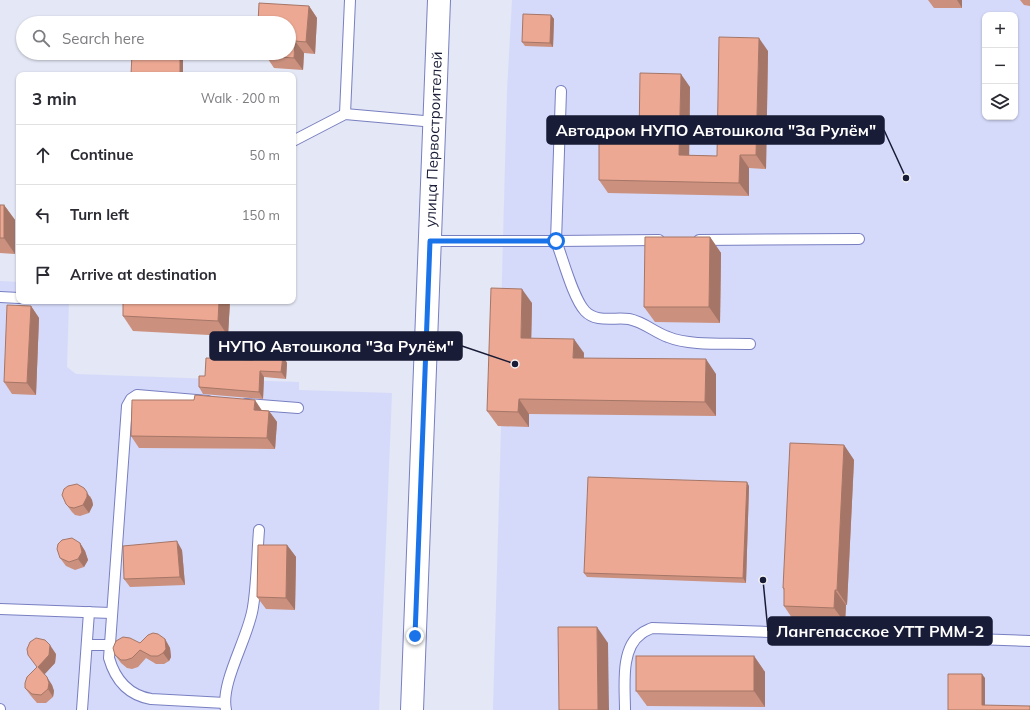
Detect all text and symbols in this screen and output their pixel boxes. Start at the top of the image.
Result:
map controls [982,12,1018,120]
button: + [982,12,1018,48]
search box [16,16,296,60]
icon: search [30,27,52,49]
text: Search here [62,29,144,48]
button: − [982,48,1018,84]
street label: улица Первостроителей [420,51,446,228]
button: layers [982,84,1018,120]
text: 3 min [32,88,77,109]
text: Walk · 200 m [201,90,280,106]
callout: Автодром НУПО Автошкола "За Рулём" [547,116,884,144]
text: Автодром НУПО Автошкола "За Рулём" [556,120,876,140]
icon: ahead [32,144,54,166]
text: Continue [70,145,133,164]
text: 50 m [250,147,280,163]
icon: left [32,204,54,226]
text: Turn left [70,205,129,224]
text: 150 m [242,207,280,223]
route start [547,232,565,250]
icon: arrive [32,264,54,286]
text: Arrive at destination [70,265,217,284]
callout: НУПО Автошкола "За Рулём" [210,332,462,360]
text: НУПО Автошкола "За Рулём" [218,336,454,356]
callout: Лангепасское УТТ РММ-2 [768,617,992,645]
text: Лангепасское УТТ РММ-2 [776,621,984,641]
route end [406,627,424,645]

